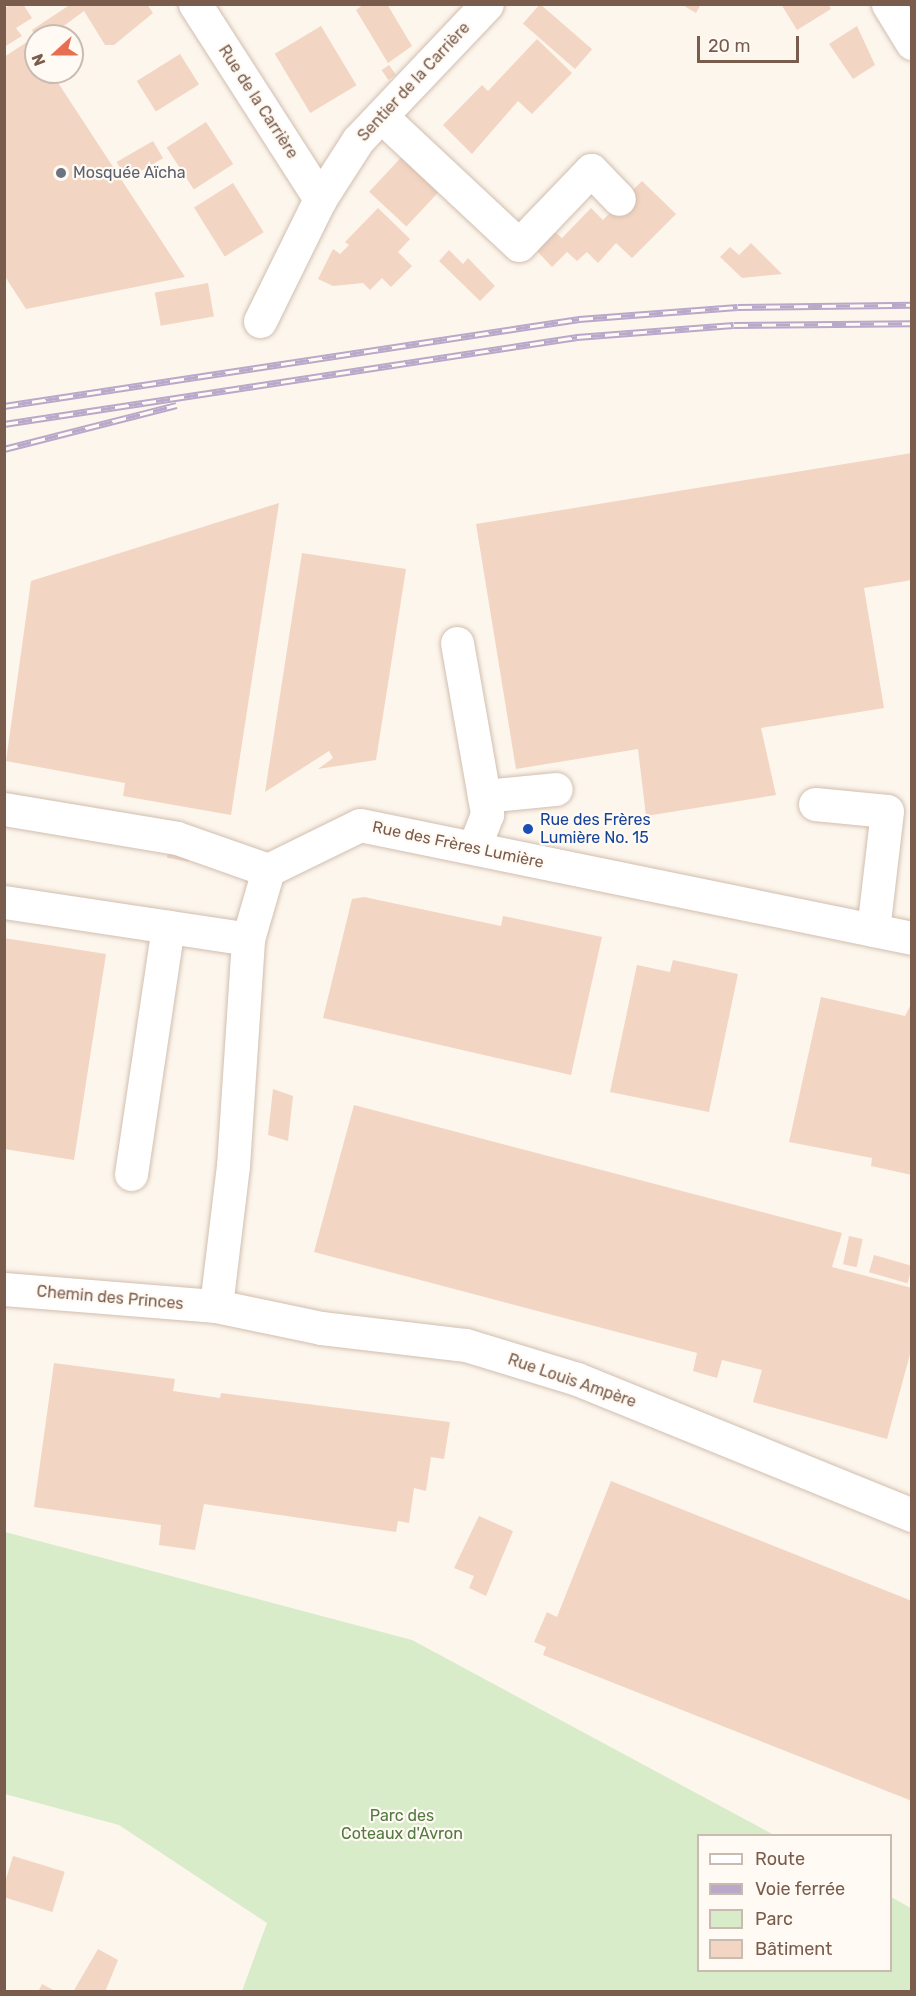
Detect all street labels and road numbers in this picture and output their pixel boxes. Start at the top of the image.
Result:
street label: Sentier de la Carrière [354,18,474,146]
street label: Rue de la Carrière [214,42,302,162]
street label: Rue des Frères Lumière [370,817,546,873]
street label: Chemin des Princes [36,1282,184,1314]
street label: Rue Louis Ampère [505,1350,639,1412]

